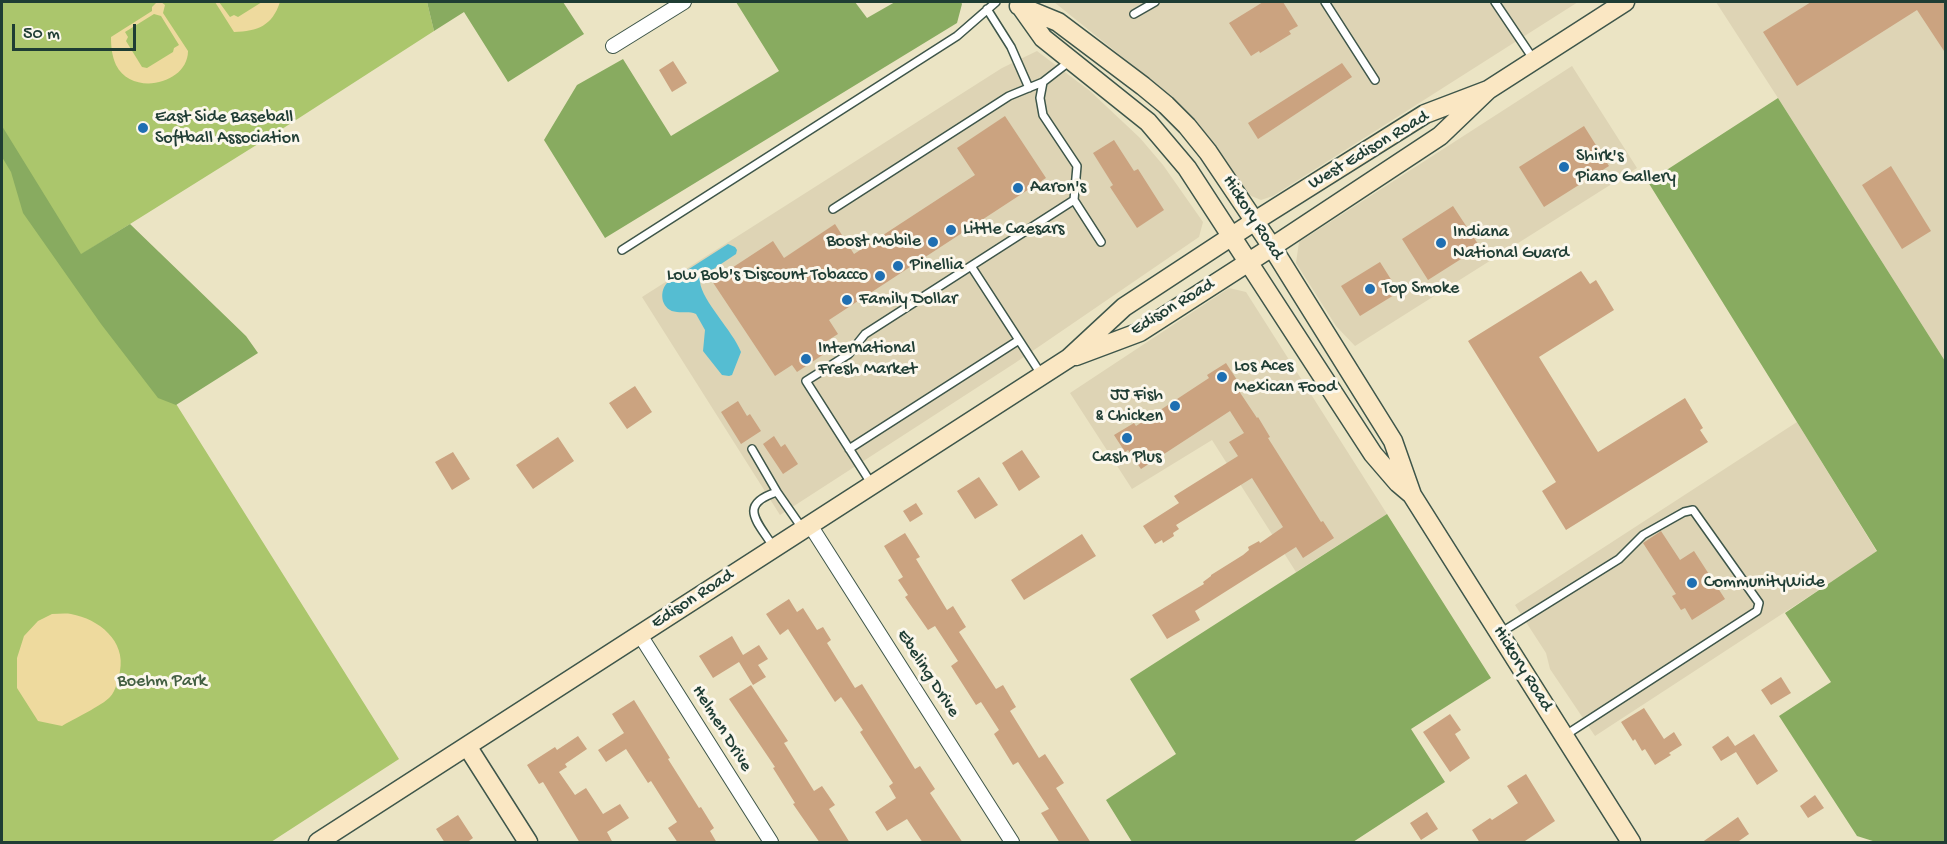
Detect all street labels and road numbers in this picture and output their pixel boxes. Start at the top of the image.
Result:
street label: West Edison Road [1305,107,1433,195]
street label: Hickory Road [1217,172,1287,264]
street label: Edison Road [1127,275,1219,341]
street label: Edison Road [648,565,738,635]
street label: Hickory Road [1487,622,1557,716]
street label: Ebeling Drive [891,626,963,722]
street label: Helmen Drive [686,682,756,776]

